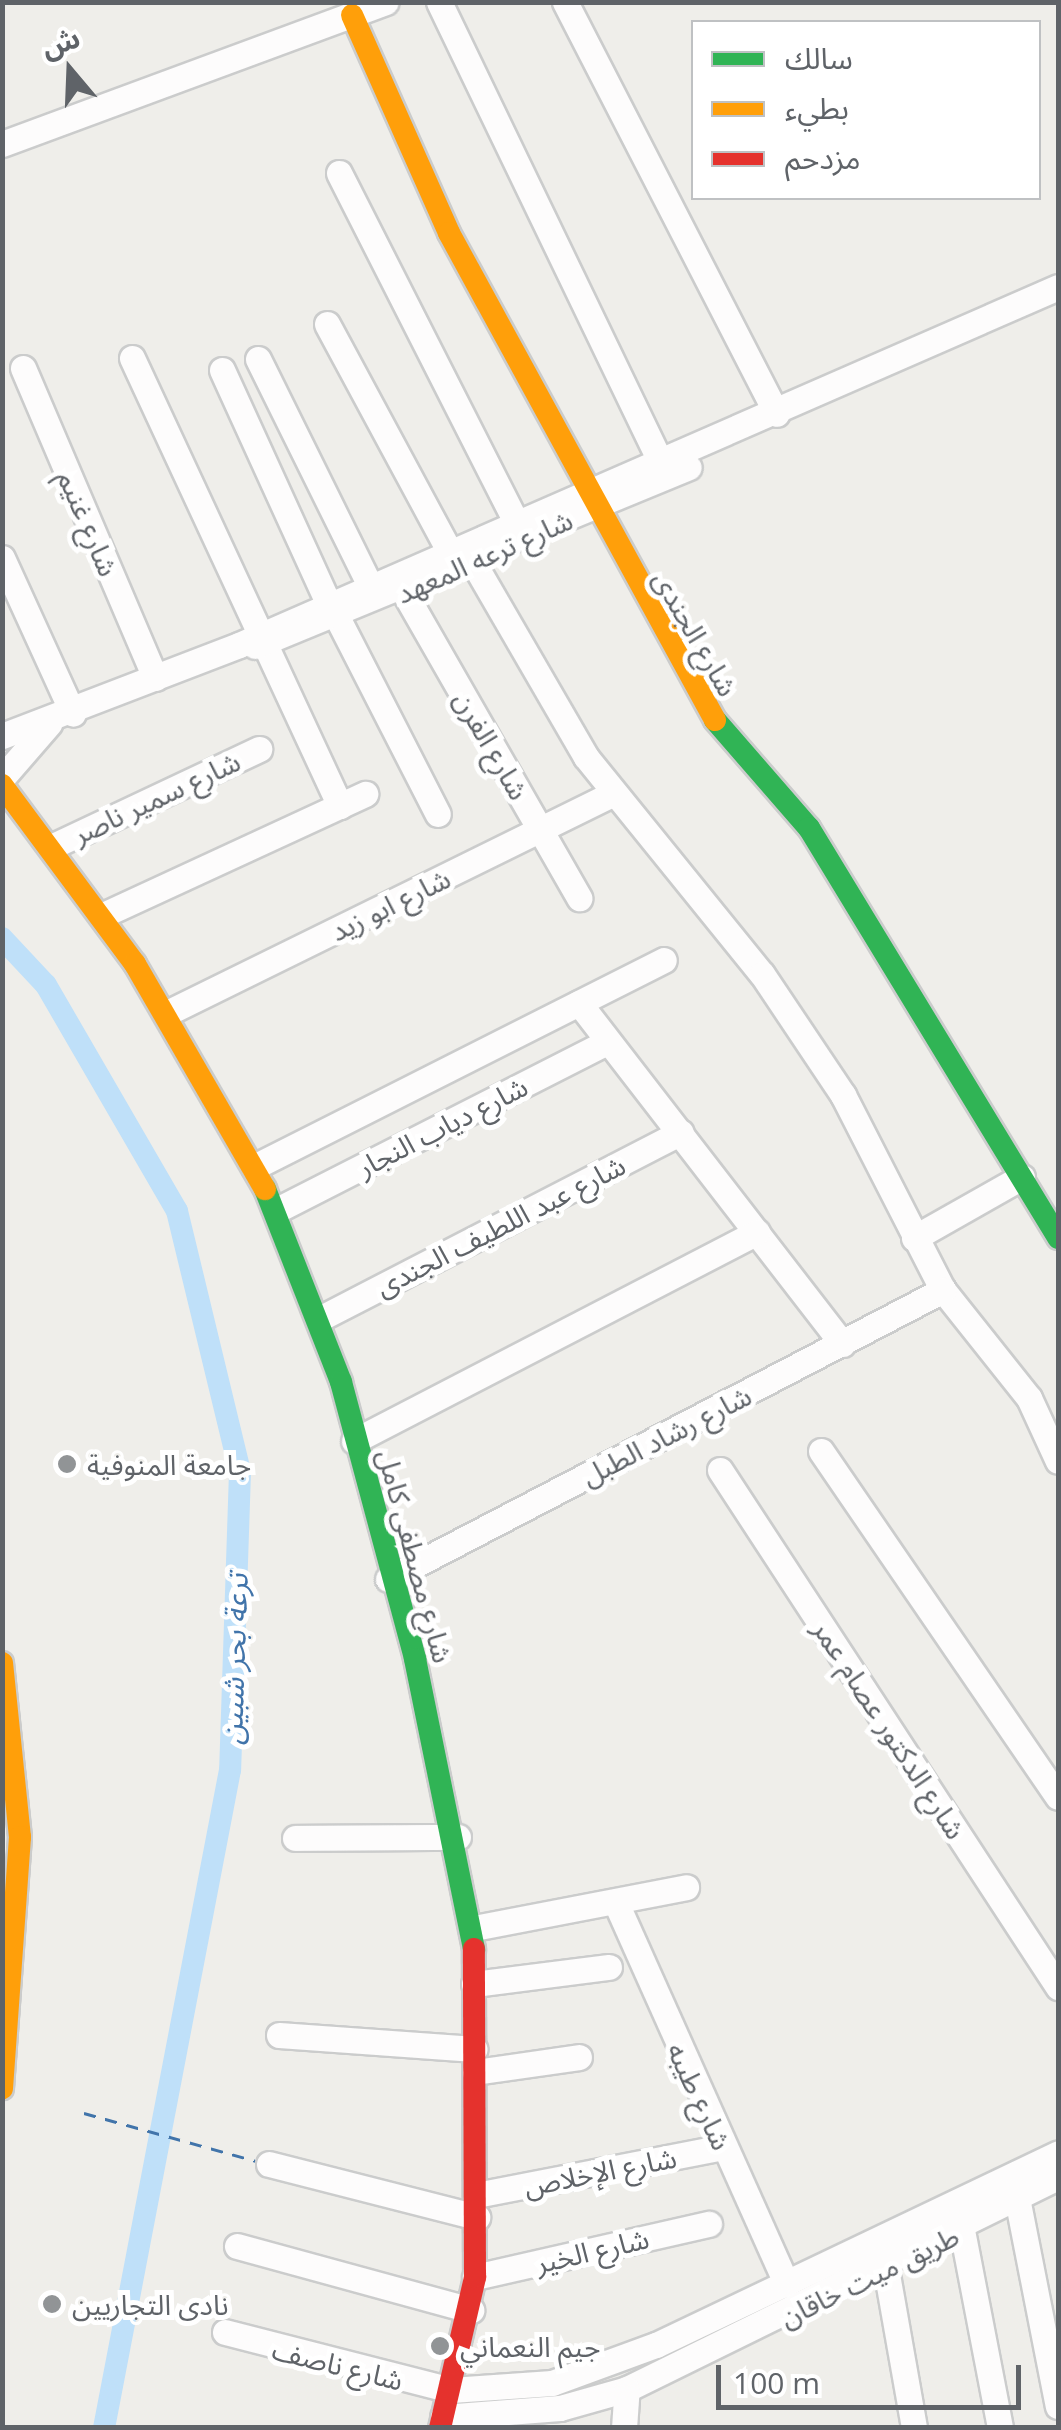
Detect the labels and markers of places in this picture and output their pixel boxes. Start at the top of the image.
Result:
place label: جامعة المنوفية [87,1447,251,1481]
marker: جامعة المنوفية [56,1453,78,1475]
place label: نادى التجاريين [72,2287,229,2321]
marker: نادى التجاريين [41,2293,63,2315]
place label: جيم النعماني [460,2329,601,2363]
marker: جيم النعماني [429,2335,451,2357]

